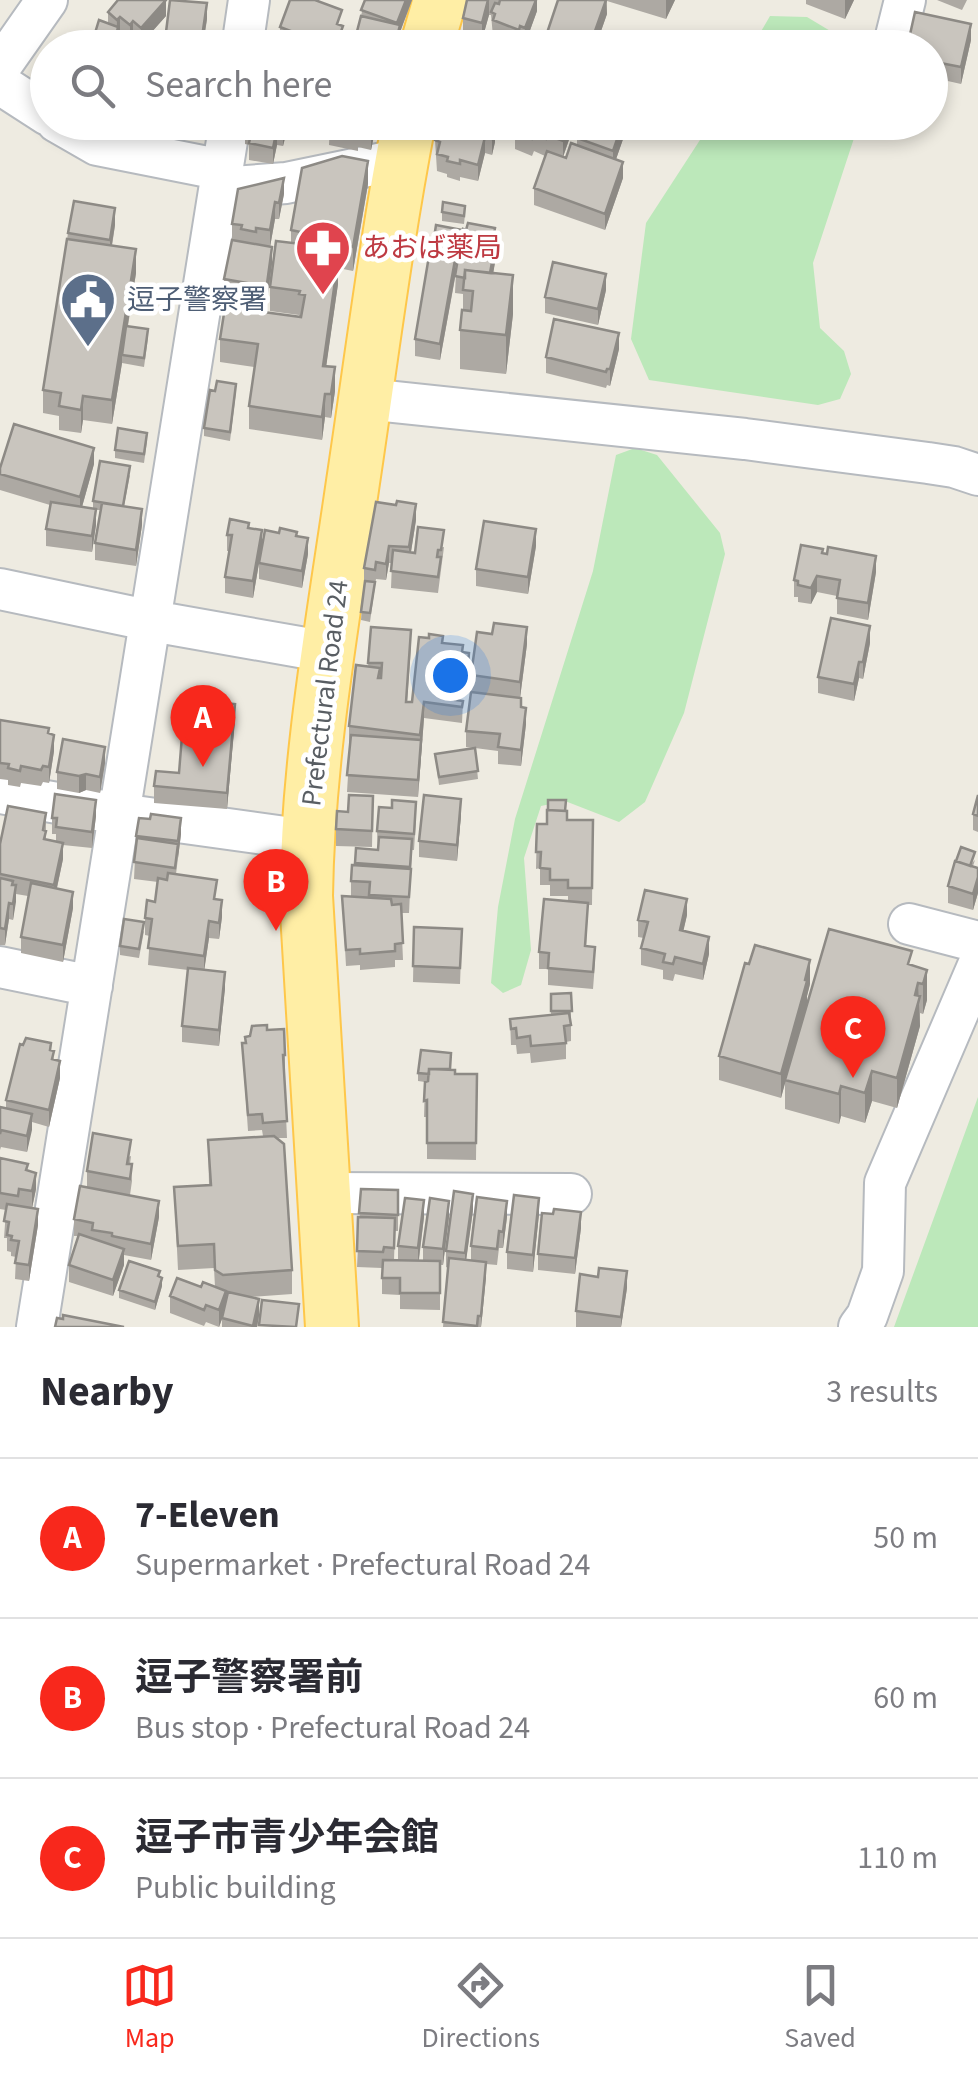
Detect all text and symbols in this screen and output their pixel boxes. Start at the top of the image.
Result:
search box [30,30,948,140]
icon: search [65,58,120,113]
text: Search here [145,58,332,112]
pharmacy icon: あおば薬局 [293,218,353,297]
place label: あおば薬局 [362,228,502,268]
public building icon: 逗子警察署 [58,270,118,349]
place label: 逗子警察署 [127,280,267,320]
street label: Prefectural Road 24 [291,578,359,808]
your location [425,650,476,701]
pin: A [170,684,236,767]
pin: B [244,848,308,931]
pin: C [820,996,886,1078]
text: Nearby [40,1362,174,1422]
text: 3 results [826,1369,938,1415]
text: 7-Eleven [135,1488,280,1542]
text: A [63,1515,82,1561]
text: 50 m [873,1515,938,1561]
text: Supermarket · Prefectural Road 24 [135,1542,590,1588]
text: 逗子警察署前 [135,1651,363,1705]
text: B [63,1675,82,1721]
text: 60 m [873,1675,938,1721]
text: Bus stop · Prefectural Road 24 [135,1705,530,1751]
text: 逗子市青少年会館 [135,1811,439,1865]
text: C [63,1835,82,1881]
text: 110 m [857,1835,938,1881]
text: Public building [135,1865,336,1911]
tab: Map [122,1958,177,2058]
tab: Directions [422,1958,540,2058]
tab: Saved [784,1958,856,2058]

